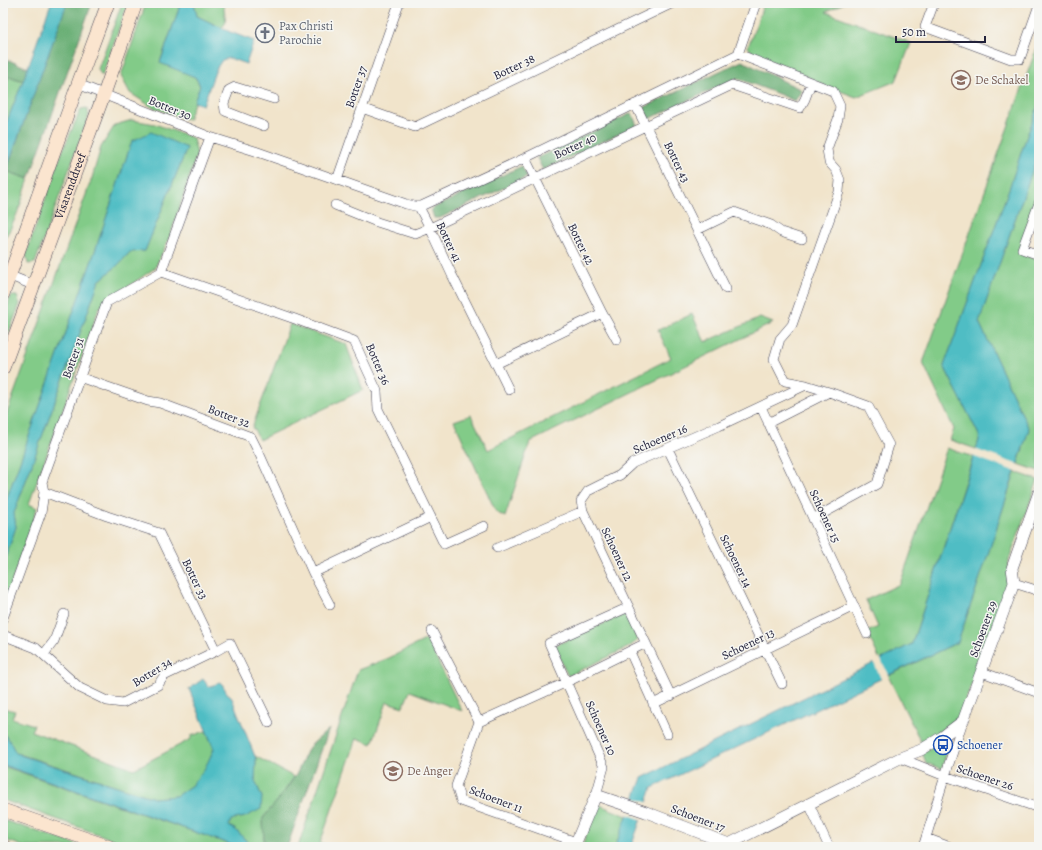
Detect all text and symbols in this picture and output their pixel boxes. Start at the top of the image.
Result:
place label: Pax Christi Parochie [279,18,333,48]
scale bar [896,18,985,44]
church icon: Pax Christi Parochie [254,22,276,44]
text: 50 m [902,24,926,40]
street label: Botter 38 [491,50,538,84]
street label: Botter 37 [341,63,371,110]
school or university icon: De Schakel [950,69,972,91]
place label: De Schakel [975,72,1028,88]
street label: Botter 30 [146,92,194,124]
street label: Botter 40 [551,129,599,163]
street label: Botter 43 [660,139,694,185]
street label: Visarenddreef [50,149,90,222]
street label: Botter 41 [433,219,465,265]
street label: Botter 42 [564,221,598,268]
street label: Botter 31 [58,335,88,381]
street label: Botter 36 [362,341,394,388]
street label: Botter 32 [206,401,253,431]
street label: Schoener 16 [630,420,690,458]
street label: Schoener 15 [806,487,844,545]
street label: Schoener 12 [598,524,637,584]
street label: Schoener 14 [716,532,756,591]
street label: Botter 33 [178,556,212,602]
street label: Schoener 29 [965,599,1001,659]
street label: Schoener 13 [719,624,777,664]
street label: Botter 34 [129,653,175,690]
street label: Schoener 10 [582,698,620,758]
bus stop icon: Schoener [932,734,954,756]
place label: Schoener [957,737,1003,753]
school or university icon: De Anger [382,760,404,782]
street label: Schoener 26 [954,760,1016,794]
place label: De Anger [407,763,453,779]
street label: Schoener 11 [467,781,525,817]
street label: Schoener 17 [669,800,728,836]

